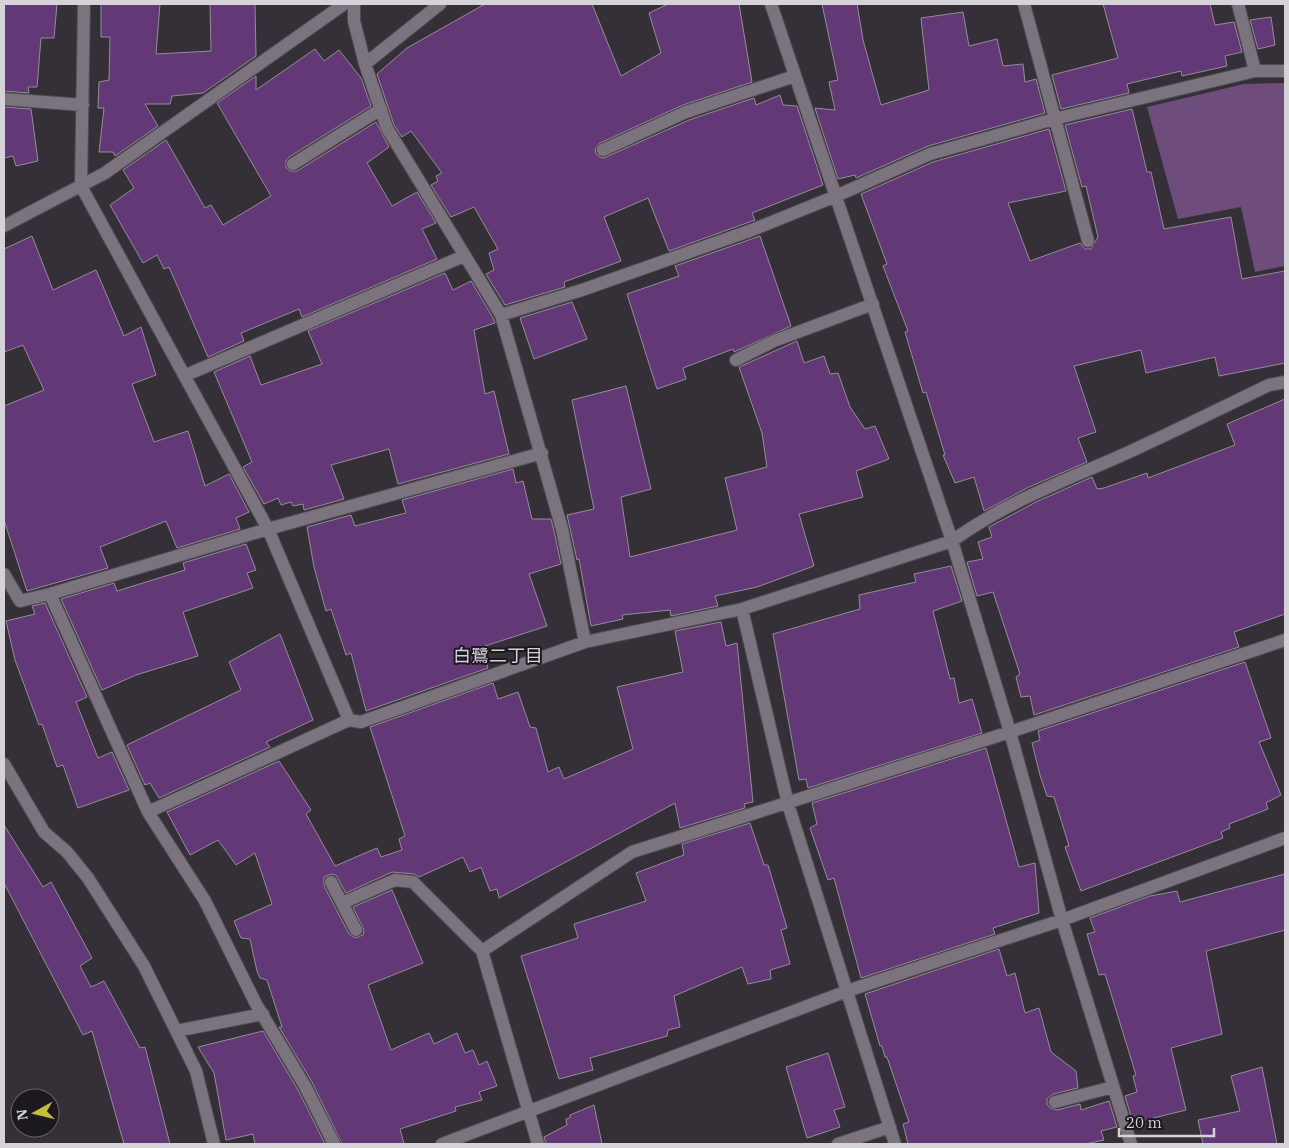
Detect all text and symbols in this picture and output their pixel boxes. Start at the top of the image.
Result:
district label: 白鷺二丁目 [453,644,543,667]
north arrow [10,1088,60,1138]
scale bar [1119,1106,1214,1138]
text: N [12,1108,32,1122]
text: 20 m [1126,1113,1162,1132]

